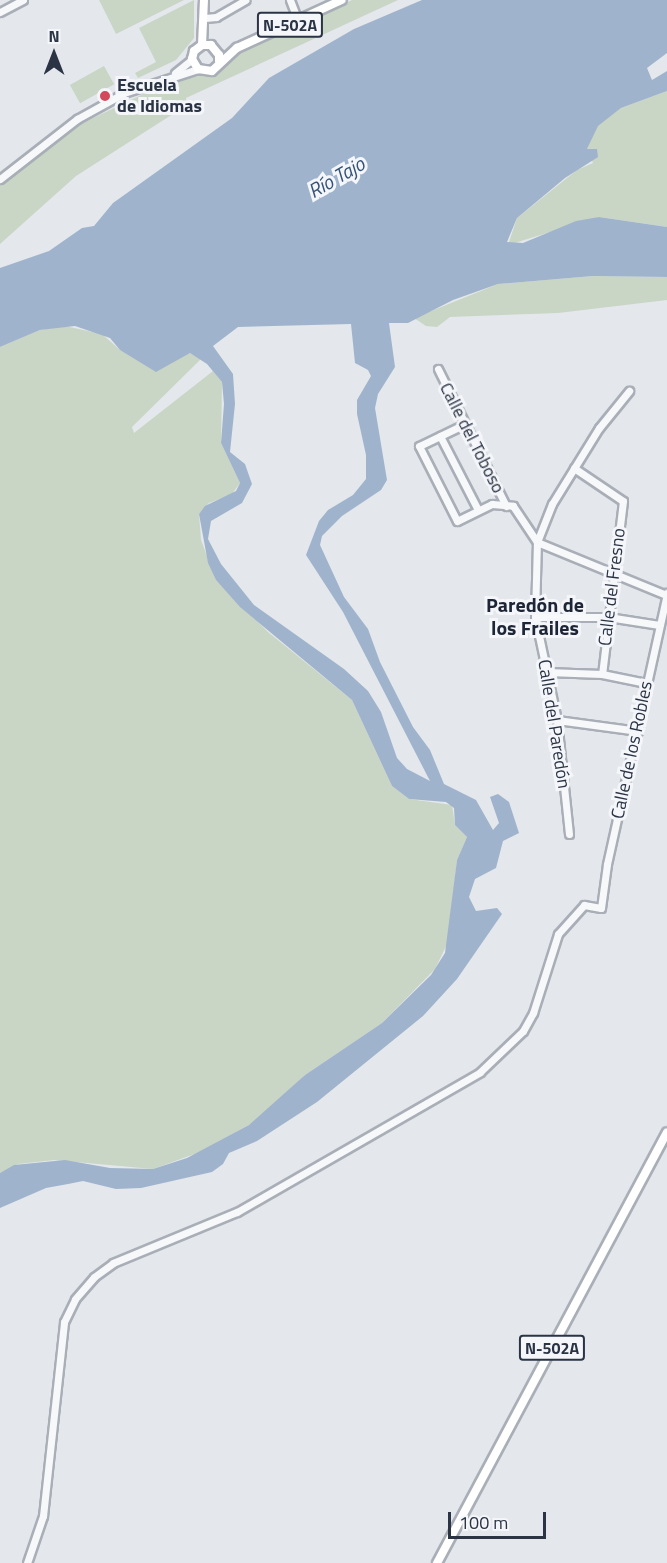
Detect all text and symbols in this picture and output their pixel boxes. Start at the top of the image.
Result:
road number: N-502A [256,12,324,38]
north arrow [24,24,84,84]
text: N [48,24,60,48]
place label: Escuela de Idiomas [117,75,202,118]
marker: Escuela de Idiomas [98,89,112,103]
water label: Río Tajo [303,151,369,203]
street label: Calle del Toboso [435,379,509,497]
street label: Calle del Fresno [594,527,630,647]
district label: Paredón de los Frailes [486,593,584,640]
street label: Calle del Paredón [533,658,575,790]
street label: Calle de los Robles [607,679,657,821]
road number: N-502A [518,1335,586,1361]
scale bar [451,1500,548,1538]
text: 100 m [459,1509,508,1536]

